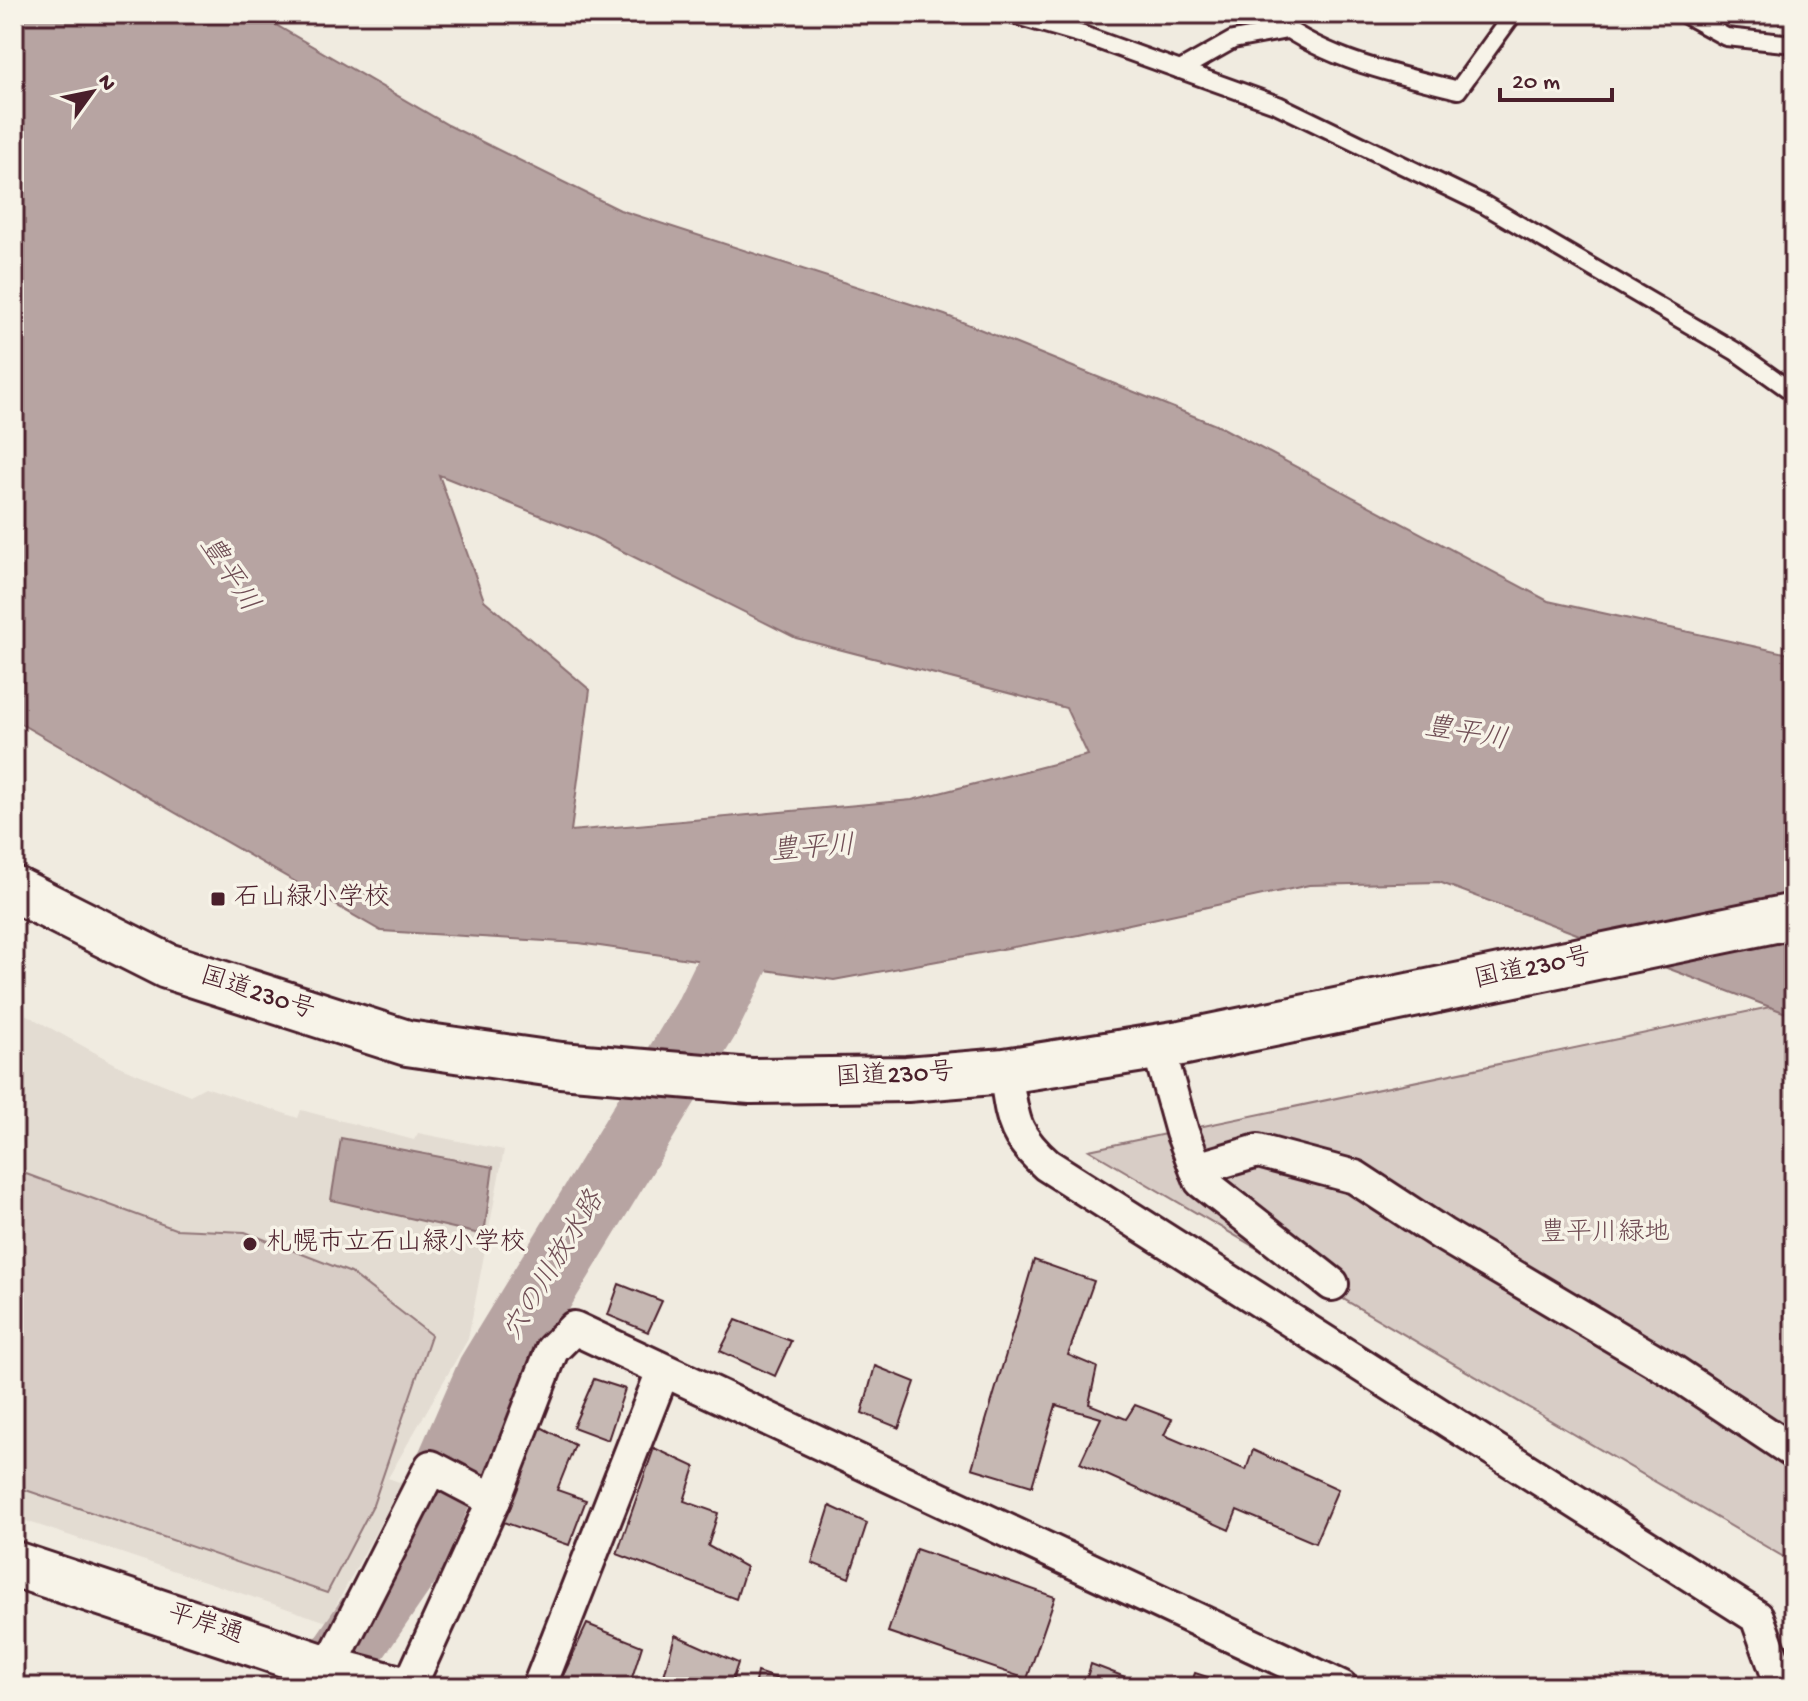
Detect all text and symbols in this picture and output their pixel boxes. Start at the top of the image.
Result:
north arrow [52,52,132,132]
scale bar [1500,52,1612,102]
text: 20 m [1512,69,1560,98]
text: N [91,70,120,96]
water label: 豊平川 [191,530,266,619]
water label: 豊平川 [1422,710,1510,759]
water label: 豊平川 [770,830,856,869]
place label: 石山緑小学校 [234,883,390,915]
marker: 石山緑小学校 [209,890,227,908]
street label: 国道230号 [1471,941,1594,998]
street label: 国道230号 [196,961,319,1028]
street label: 国道230号 [835,1057,955,1096]
water label: 穴の川放水路 [497,1184,613,1348]
park label: 豊平川緑地 [1540,1217,1670,1250]
place label: 札幌市立石山緑小学校 [266,1228,526,1260]
marker: 札幌市立石山緑小学校 [241,1235,259,1253]
street label: 平岸通 [163,1598,247,1653]

